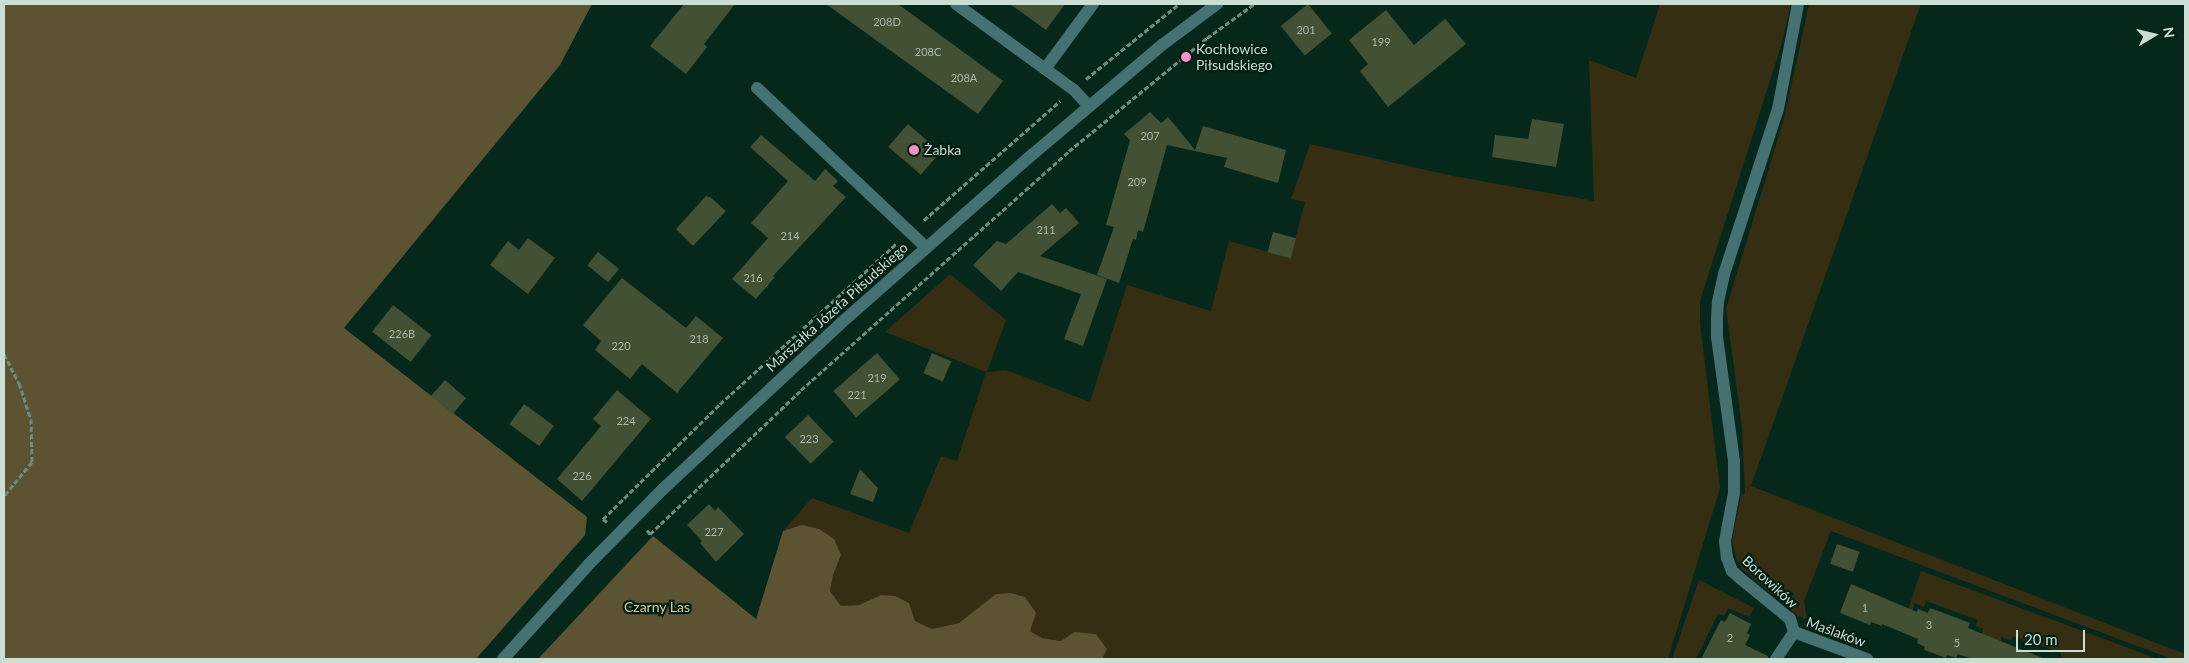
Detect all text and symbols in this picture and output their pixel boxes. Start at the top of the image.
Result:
north arrow [2129,10,2179,60]
house number: 208D [873,15,901,29]
house number: 201 [1296,23,1316,37]
text: N [2160,26,2179,39]
house number: 199 [1371,35,1391,49]
place label: Kochłowice Piłsudskiego [1196,41,1273,74]
house number: 208C [915,45,941,59]
marker: Kochłowice Piłsudskiego [1180,51,1192,63]
house number: 208A [951,71,977,85]
house number: 207 [1140,129,1160,143]
place label: Żabka [924,142,961,158]
marker: Żabka [908,144,920,156]
house number: 209 [1127,175,1147,189]
house number: 211 [1036,223,1056,237]
house number: 214 [780,229,800,243]
street label: Marszałka Józefa Piłsudskiego [763,239,911,375]
house number: 216 [743,271,763,285]
house number: 226B [389,327,415,341]
house number: 218 [689,332,709,346]
house number: 220 [611,339,631,353]
house number: 219 [867,371,887,385]
house number: 221 [847,388,867,402]
house number: 224 [616,414,636,428]
house number: 223 [799,432,819,446]
house number: 226 [572,469,592,483]
house number: 227 [704,525,724,539]
street label: Borowików [1739,552,1801,612]
park label: Czarny Las [624,599,690,615]
house number: 1 [1862,601,1868,615]
street label: Maślaków [1804,614,1868,650]
house number: 3 [1926,618,1932,632]
scale bar [2019,620,2088,652]
text: 20 m [2024,630,2058,648]
house number: 2 [1727,631,1733,645]
house number: 5 [1954,636,1960,650]

